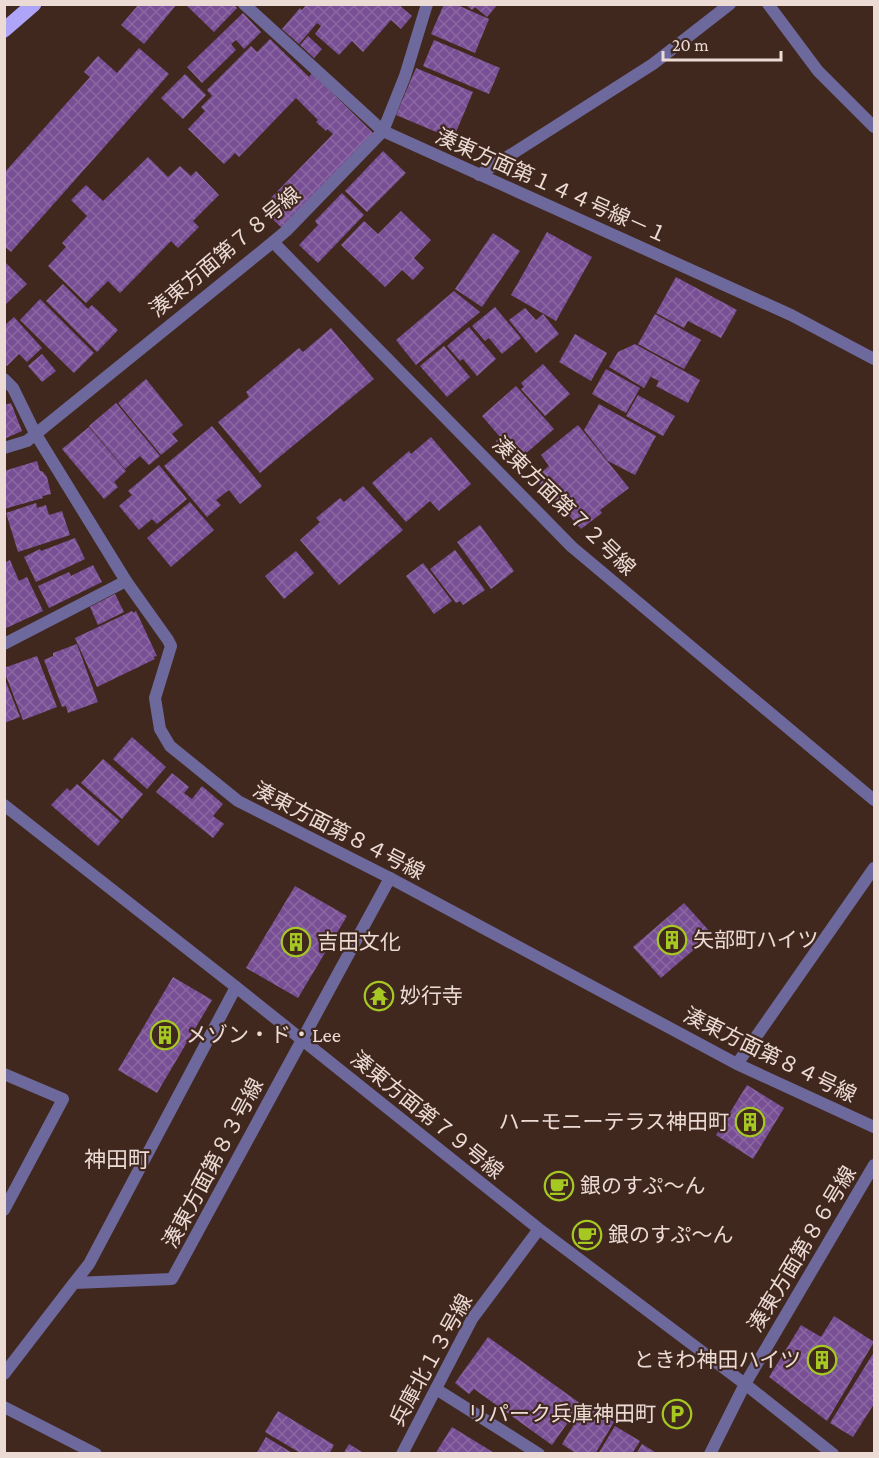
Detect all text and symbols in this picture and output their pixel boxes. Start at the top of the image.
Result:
scale bar [663,24,782,62]
text: 20 m [672,35,709,55]
street label: 湊東方面第１４４号線－１ [432,124,672,248]
street label: 湊東方面第７８号線 [145,182,305,322]
street label: 湊東方面第７２号線 [488,432,640,580]
street label: 湊東方面第８４号線 [249,777,429,885]
building icon: 矢部町ハイツ [656,924,688,956]
building icon: 吉田文化 [280,926,312,958]
place label: 矢部町ハイツ [693,928,819,952]
place label: 吉田文化 [317,930,401,954]
temple icon: 妙行寺 [363,980,395,1012]
place label: 妙行寺 [400,984,463,1008]
street label: 湊東方面第８４号線 [680,1003,860,1107]
building icon: メゾン・ド・Lee [149,1019,181,1051]
place label: メゾン・ド・Lee [186,1023,341,1047]
street label: 湊東方面第７９号線 [346,1046,508,1184]
street label: 湊東方面第８３号線 [158,1074,268,1252]
building icon: ハーモニーテラス神田町 [734,1106,766,1138]
place label: ハーモニーテラス神田町 [498,1110,729,1134]
district label: 神田町 [84,1147,150,1172]
street label: 湊東方面第８６号線 [743,1162,861,1336]
cafe icon: 銀のすぷ～ん [543,1170,575,1202]
place label: 銀のすぷ～ん [580,1174,706,1198]
cafe icon: 銀のすぷ〜ん [571,1219,603,1251]
place label: 銀のすぷ〜ん [608,1223,734,1247]
street label: 兵庫北１３号線 [385,1290,477,1430]
building icon: ときわ神田ハイツ [806,1344,838,1376]
place label: ときわ神田ハイツ [633,1348,801,1372]
parking icon: リパーク兵庫神田町 [661,1398,693,1430]
place label: リパーク兵庫神田町 [467,1402,656,1426]

